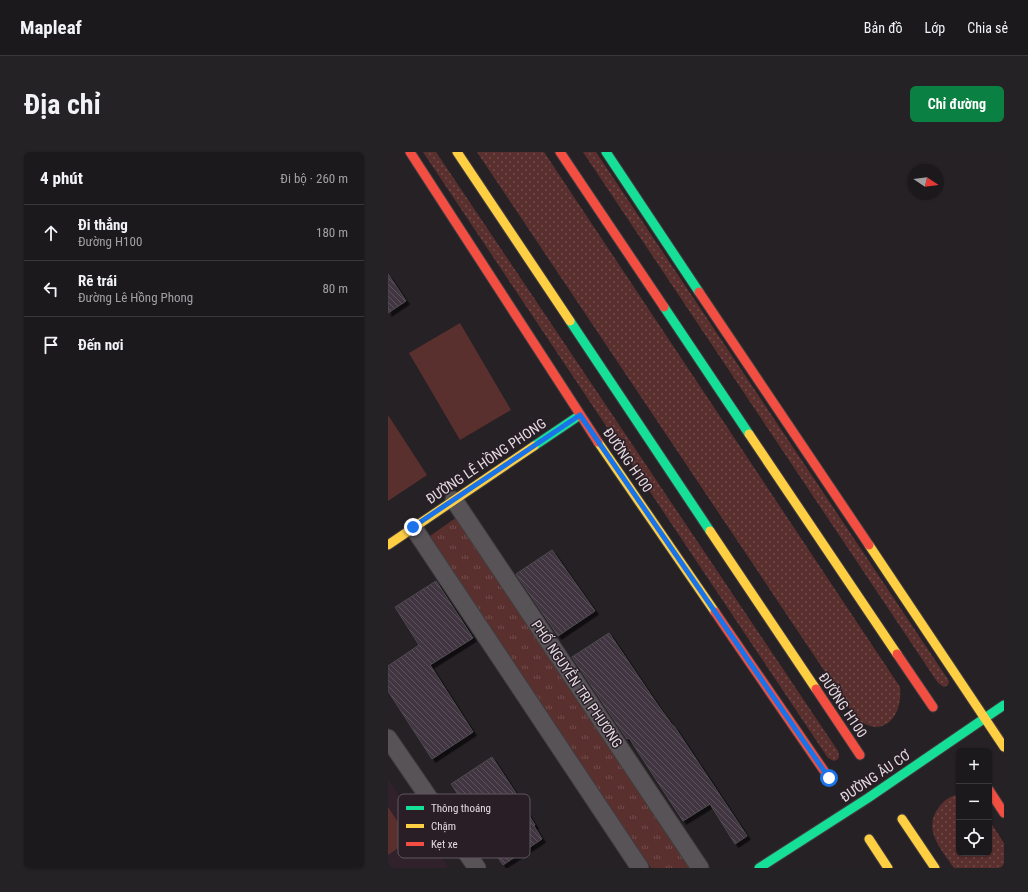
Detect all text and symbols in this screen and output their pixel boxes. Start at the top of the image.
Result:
text: Mapleaf [20,16,82,39]
text: Bản đồ [864,20,903,36]
text: Lớp [925,20,945,36]
text: Chia sẻ [967,20,1008,36]
button: Chỉ đường [910,86,1004,122]
text: Địa chỉ [24,88,101,121]
north arrow [908,164,944,200]
text: 4 phút [40,168,83,188]
text: Đi bộ · 260 m [280,171,348,186]
text: Đi thẳng [78,216,128,234]
icon: ahead [40,222,62,244]
text: 180 m [316,225,348,240]
text: Đường H100 [78,234,142,249]
text: Rẽ trái [78,272,117,290]
icon: left [40,278,62,300]
text: 80 m [322,281,348,296]
text: Đường Lê Hồng Phong [78,290,193,305]
icon: arrive [40,334,62,356]
text: Đến nơi [78,336,124,354]
street label: ĐƯỜNG LÊ HỒNG PHONG [422,413,549,507]
street label: ĐƯỜNG H100 [600,424,657,495]
route end [404,518,422,536]
street label: PHỐ NGUYỄN TRI PHƯƠNG [528,616,627,751]
street label: ĐƯỜNG H100 [816,669,871,740]
street label: ĐƯỜNG ÂU CƠ [837,746,913,805]
map controls [956,748,992,856]
button: + [956,748,992,784]
route start [820,769,838,787]
button: − [956,784,992,820]
legend [398,794,530,858]
text: Thông thoáng [431,802,491,815]
text: Chậm [431,820,456,833]
button: locate [956,820,992,856]
text: Kẹt xe [431,838,458,851]

